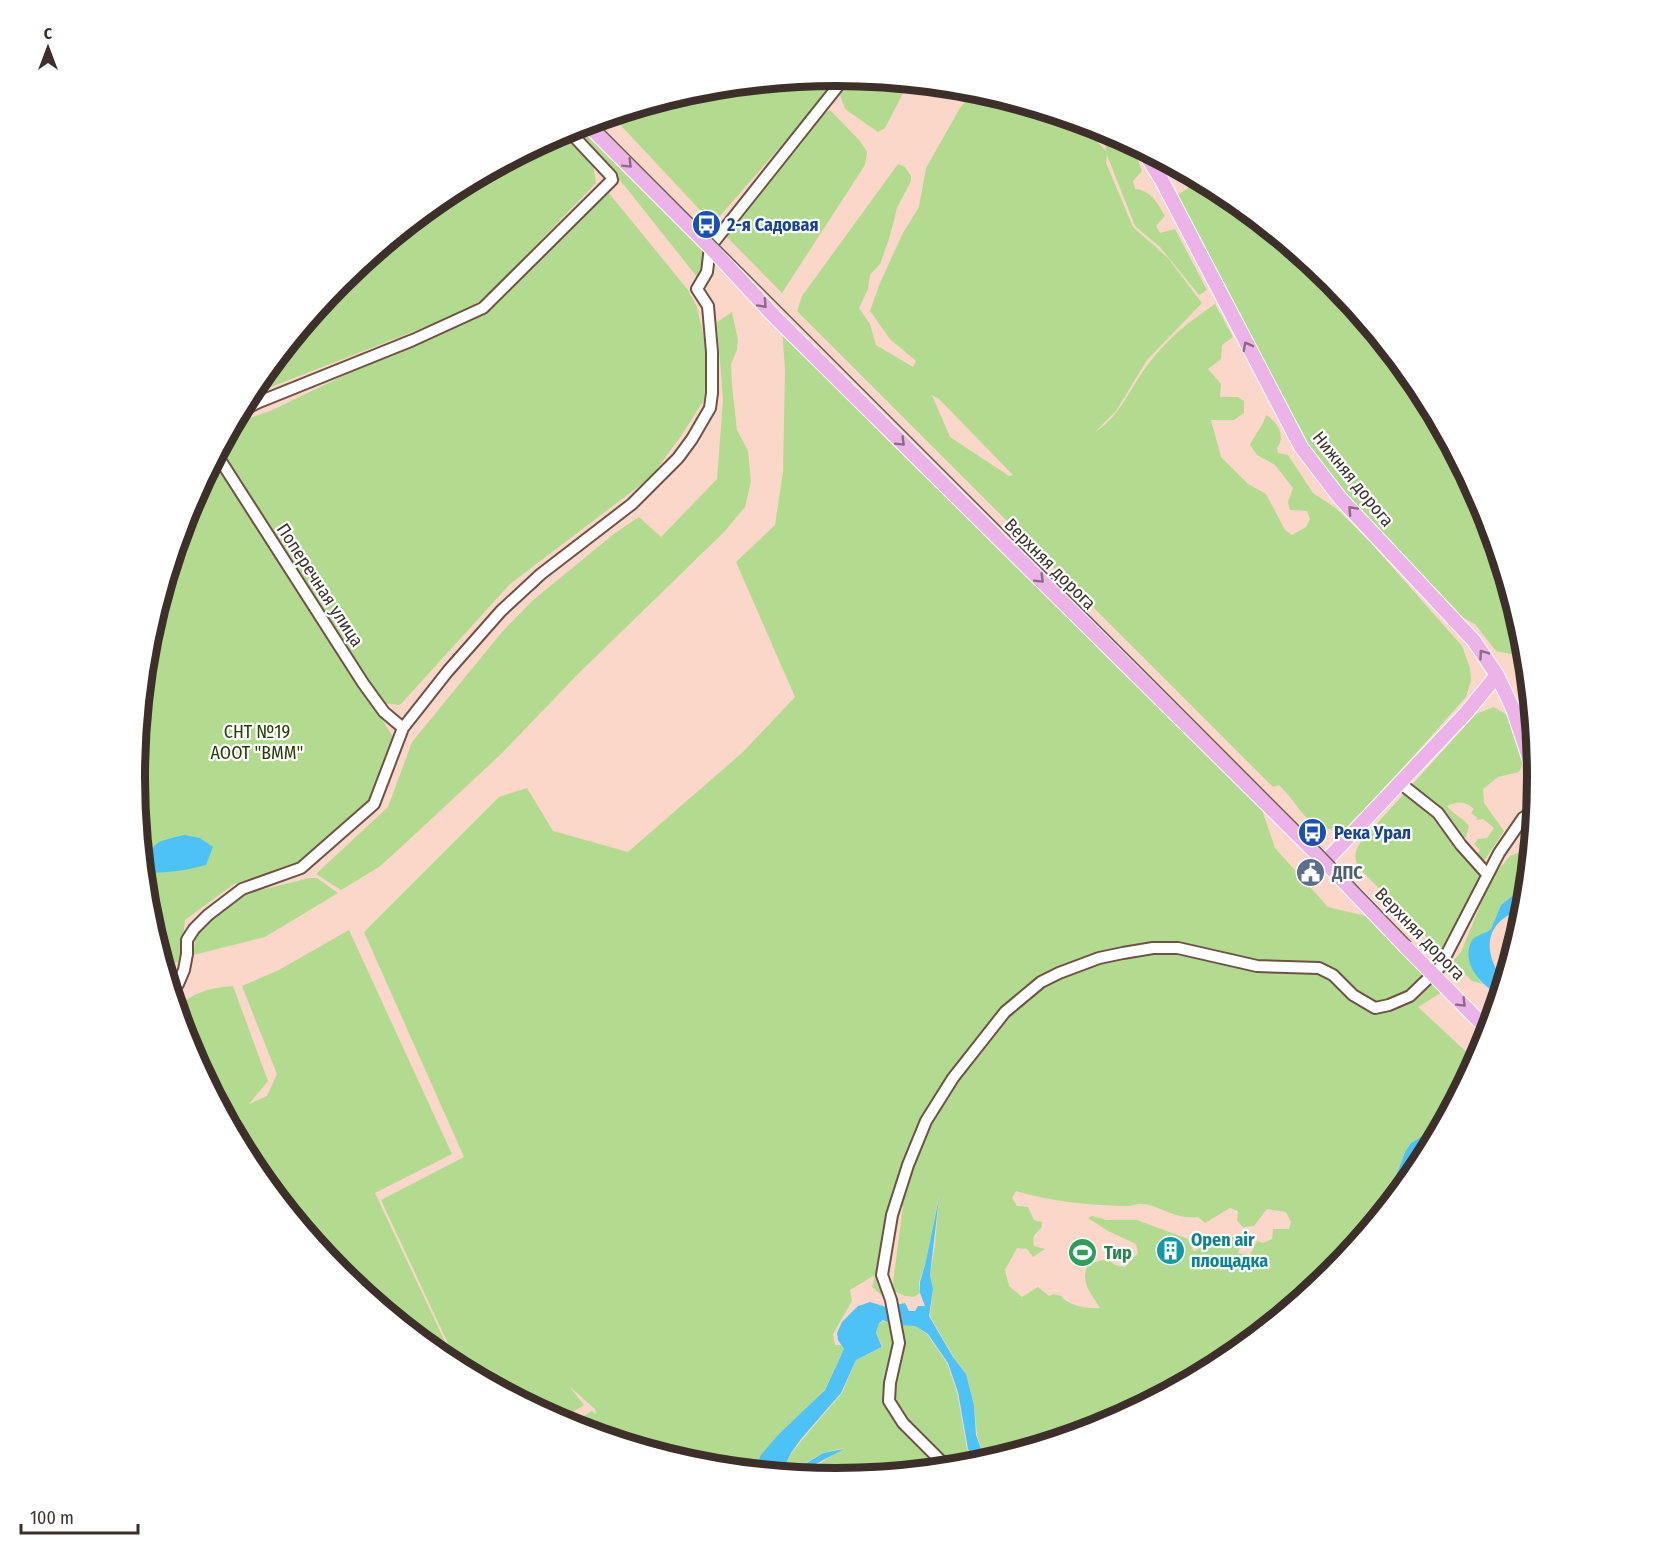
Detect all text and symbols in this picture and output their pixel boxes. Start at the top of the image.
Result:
north arrow [18,18,78,78]
text: С [44,24,53,43]
one-way arrow [620,157,631,168]
bus stop icon: 2-я Садовая [690,209,722,241]
place label: 2-я Садовая [726,214,819,236]
one-way arrow [756,298,767,308]
one-way arrow [1243,342,1255,353]
street label: Нижняя дорога [1308,427,1398,531]
one-way arrow [895,435,905,446]
one-way arrow [1348,507,1359,517]
street label: Верхняя дорога [1000,514,1100,614]
street label: Поперечная улица [272,519,368,651]
one-way arrow [1032,572,1043,583]
one-way arrow [1479,650,1490,661]
park label: СНТ №19 АООТ "ВММ" [211,721,303,764]
bus stop icon: Река Урал [1297,817,1329,849]
place label: Река Урал [1334,822,1411,844]
public building icon: ДПС [1295,857,1327,889]
place label: ДПС [1331,862,1363,884]
street label: Верхняя дорога [1370,883,1470,985]
one-way arrow [1454,996,1465,1007]
place label: Open air площадка [1191,1229,1268,1272]
building icon: Open air площадка [1154,1234,1186,1266]
sports icon: Тир [1067,1237,1099,1269]
place label: Тир [1104,1242,1132,1264]
scale bar [21,1497,138,1535]
text: 100 m [30,1507,74,1529]

